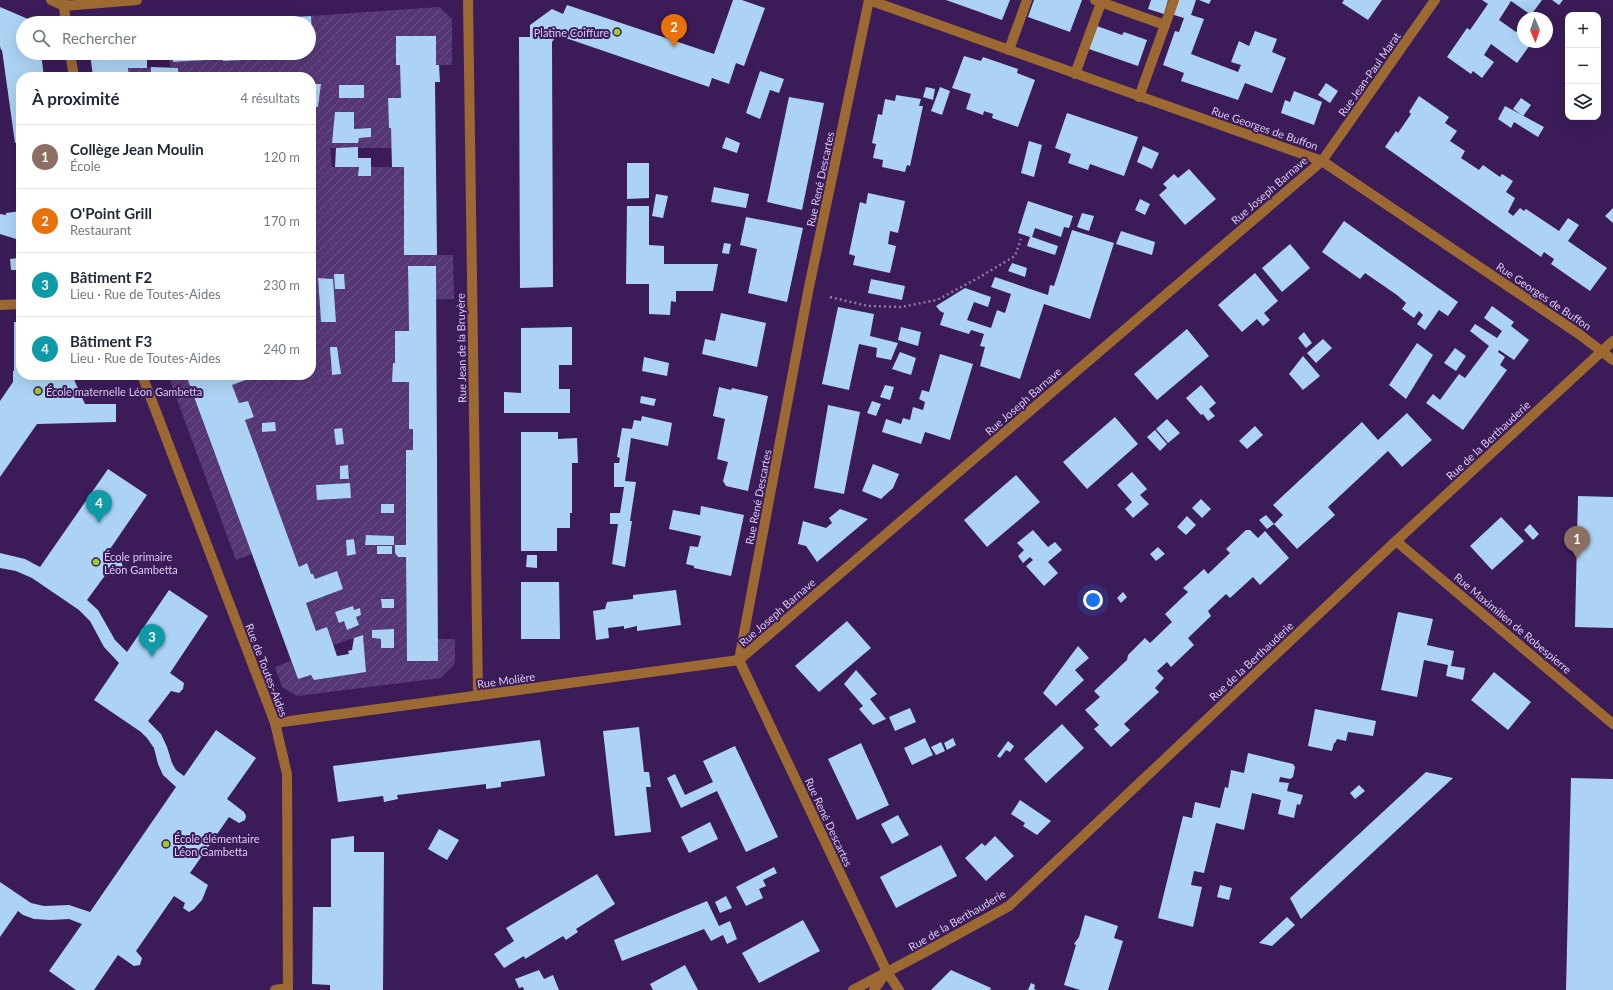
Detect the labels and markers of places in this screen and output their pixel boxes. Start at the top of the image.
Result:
pin: 2 [661,14,687,47]
place label: Platine Coiffure [534,26,609,39]
marker: Platine Coiffure [612,27,622,37]
place label: École maternelle Léon Gambetta [46,385,202,398]
marker: École maternelle Léon Gambetta [33,386,43,396]
pin: 4 [86,490,112,523]
pin: 1 [1564,526,1590,559]
place label: École primaire Léon Gambetta [104,550,178,576]
marker: École primaire Léon Gambetta [91,557,101,567]
pin: 3 [139,624,165,657]
place label: École élémentaire Léon Gambetta [174,832,260,858]
marker: École élémentaire Léon Gambetta [161,839,171,849]

